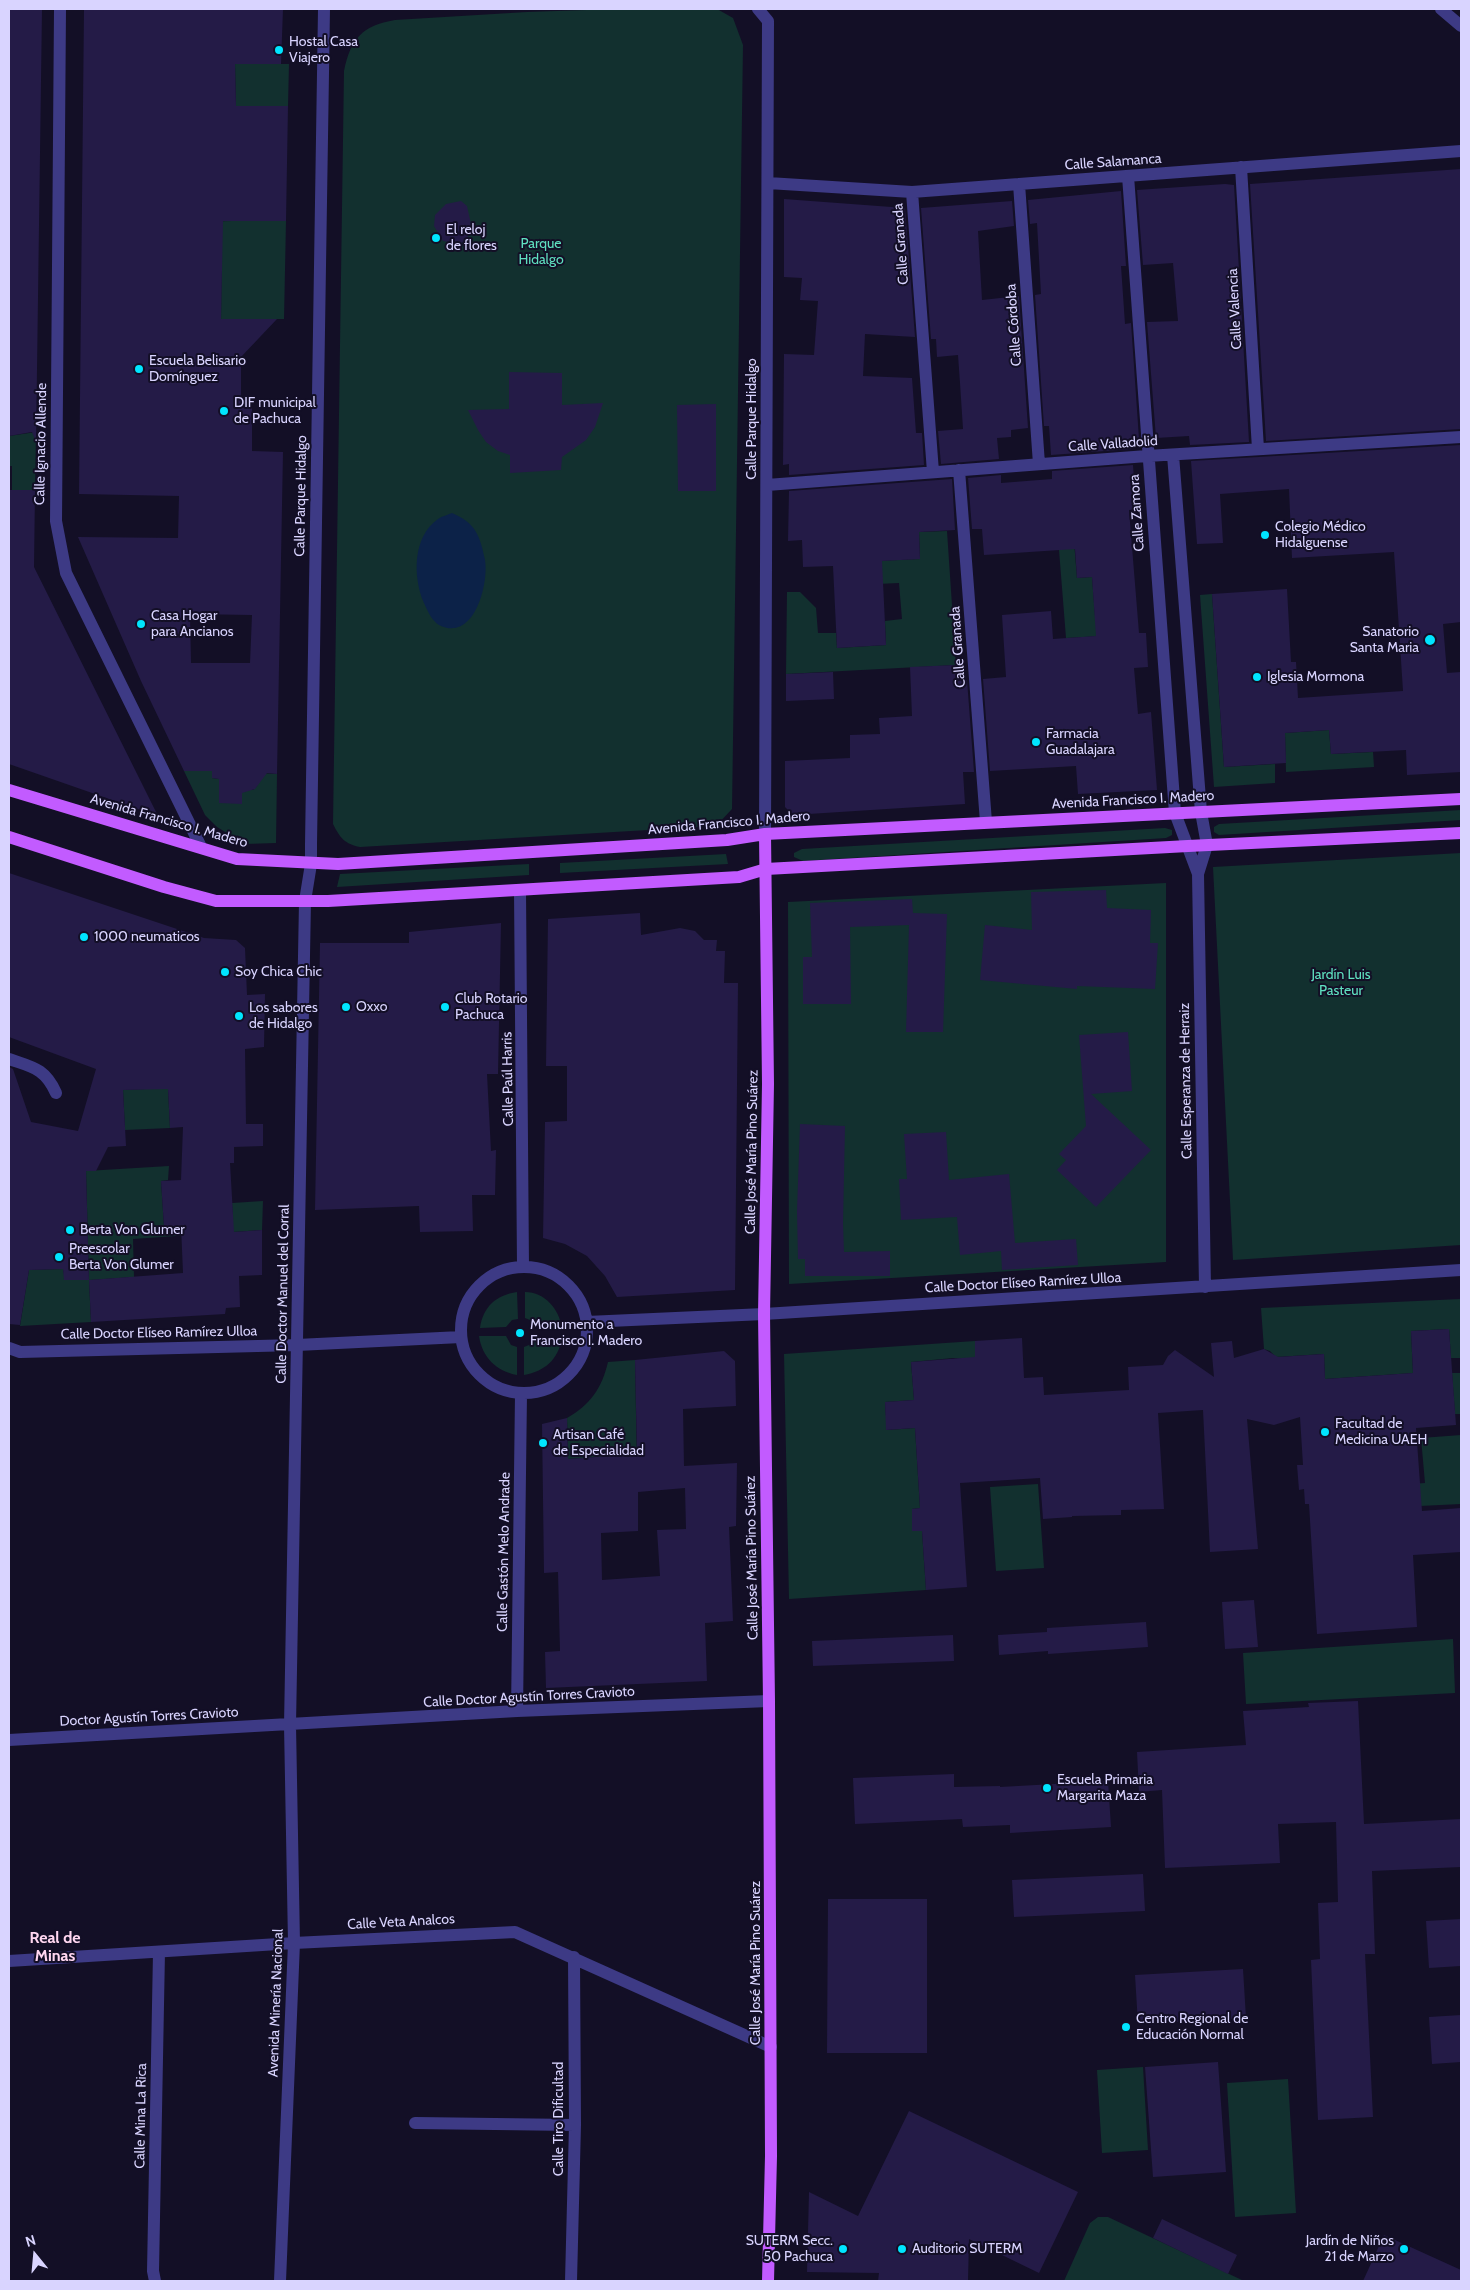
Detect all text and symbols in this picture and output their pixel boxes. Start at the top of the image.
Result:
place label: Hostal Casa Viajero [289,34,358,66]
marker: Hostal Casa Viajero [273,44,285,56]
street label: Calle Salamanca [1064,150,1162,174]
street label: Calle Granada [890,203,912,285]
place label: El reloj de flores [446,222,497,254]
marker: El reloj de flores [430,232,442,244]
park label: Parque Hidalgo [518,236,564,268]
street label: Calle Valencia [1224,268,1246,350]
street label: Calle Córdoba [1003,283,1025,367]
place label: Escuela Belisario Domínguez [149,353,246,386]
street label: Calle Parque Hidalgo [744,358,760,480]
marker: Escuela Belisario Domínguez [133,363,145,375]
street label: Calle Ignacio Allende [32,383,50,505]
place label: DIF municipal de Pachuca [234,395,316,428]
marker: DIF municipal de Pachuca [218,405,230,417]
street label: Calle Valladolid [1068,432,1158,456]
street label: Calle Parque Hidalgo [292,435,310,557]
street label: Calle Zamora [1126,474,1148,552]
place label: Colegio Médico Hidalguense [1275,519,1366,552]
marker: Colegio Médico Hidalguense [1259,529,1271,541]
street label: Calle Granada [947,606,969,688]
place label: Casa Hogar para Ancianos [151,608,234,640]
marker: Casa Hogar para Ancianos [135,618,147,630]
place label: Sanatorio Santa Maria [1350,624,1419,656]
marker: Sanatorio Santa Maria [1423,633,1437,647]
place label: Iglesia Mormona [1267,669,1364,685]
marker: Iglesia Mormona [1251,671,1263,683]
place label: Farmacia Guadalajara [1046,726,1115,759]
marker: Farmacia Guadalajara [1030,736,1042,748]
street label: Avenida Francisco I. Madero [1051,787,1215,813]
street label: Avenida Francisco I. Madero [88,790,250,852]
street label: Avenida Francisco I. Madero [647,808,811,838]
place label: 1000 neumaticos [94,929,200,945]
marker: 1000 neumaticos [78,931,90,943]
place label: Soy Chica Chic [235,964,322,980]
marker: Soy Chica Chic [219,966,231,978]
park label: Jardín Luis Pasteur [1311,967,1371,1000]
place label: Club Rotario Pachuca [455,991,527,1024]
place label: Oxxo [356,999,387,1015]
place label: Los sabores de Hidalgo [249,1000,318,1032]
marker: Oxxo [340,1001,352,1013]
marker: Club Rotario Pachuca [439,1001,451,1013]
street label: Calle Esperanza de Herraiz [1176,1003,1196,1159]
marker: Los sabores de Hidalgo [233,1010,245,1022]
street label: Calle Paúl Harris [499,1032,517,1126]
street label: Calle José María Pino Suárez [742,1070,762,1234]
street label: Calle Doctor Manuel del Corral [273,1204,293,1384]
place label: Berta Von Glumer [80,1222,185,1238]
marker: Berta Von Glumer [64,1224,76,1236]
place label: Preescolar Berta Von Glumer [69,1241,174,1274]
marker: Preescolar Berta Von Glumer [53,1251,65,1263]
street label: Calle Doctor Elíseo Ramírez Ulloa [924,1269,1122,1297]
place label: Monumento a Francisco I. Madero [530,1317,642,1350]
street label: Calle Doctor Elíseo Ramírez Ulloa [61,1323,257,1343]
marker: Monumento a Francisco I. Madero [514,1327,526,1339]
place label: Facultad de Medicina UAEH [1335,1416,1427,1448]
marker: Facultad de Medicina UAEH [1319,1426,1331,1438]
place label: Artisan Café de Especialidad [553,1427,644,1460]
marker: Artisan Café de Especialidad [537,1437,549,1449]
street label: Calle Gastón Melo Andrade [494,1472,514,1632]
street label: Calle José María Pino Suárez [742,1476,762,1640]
street label: Calle Doctor Agustín Torres Cravioto [423,1683,635,1711]
street label: Doctor Agustín Torres Cravioto [59,1704,239,1730]
place label: Escuela Primaria Margarita Maza [1057,1772,1153,1804]
marker: Escuela Primaria Margarita Maza [1041,1782,1053,1794]
street label: Calle José María Pino Suárez [748,1881,764,2045]
street label: Calle Veta Analcos [347,1911,455,1933]
district label: Real de Minas [29,1928,81,1966]
street label: Avenida Minería Nacional [265,1929,287,2077]
place label: Centro Regional de Educación Normal [1136,2011,1248,2044]
marker: Centro Regional de Educación Normal [1120,2021,1132,2033]
street label: Calle Tiro Dificultad [551,2062,567,2176]
street label: Calle Mina La Rica [132,2063,150,2169]
north arrow [10,2230,60,2280]
text: N [23,2231,38,2251]
place label: SUTERM Secc. 50 Pachuca [746,2233,833,2266]
place label: Jardín de Niños 21 de Marzo [1306,2233,1394,2266]
place label: Auditorio SUTERM [912,2241,1022,2257]
marker: SUTERM Secc. 50 Pachuca [837,2243,849,2255]
marker: Auditorio SUTERM [896,2243,908,2255]
marker: Jardín de Niños 21 de Marzo [1398,2243,1410,2255]

